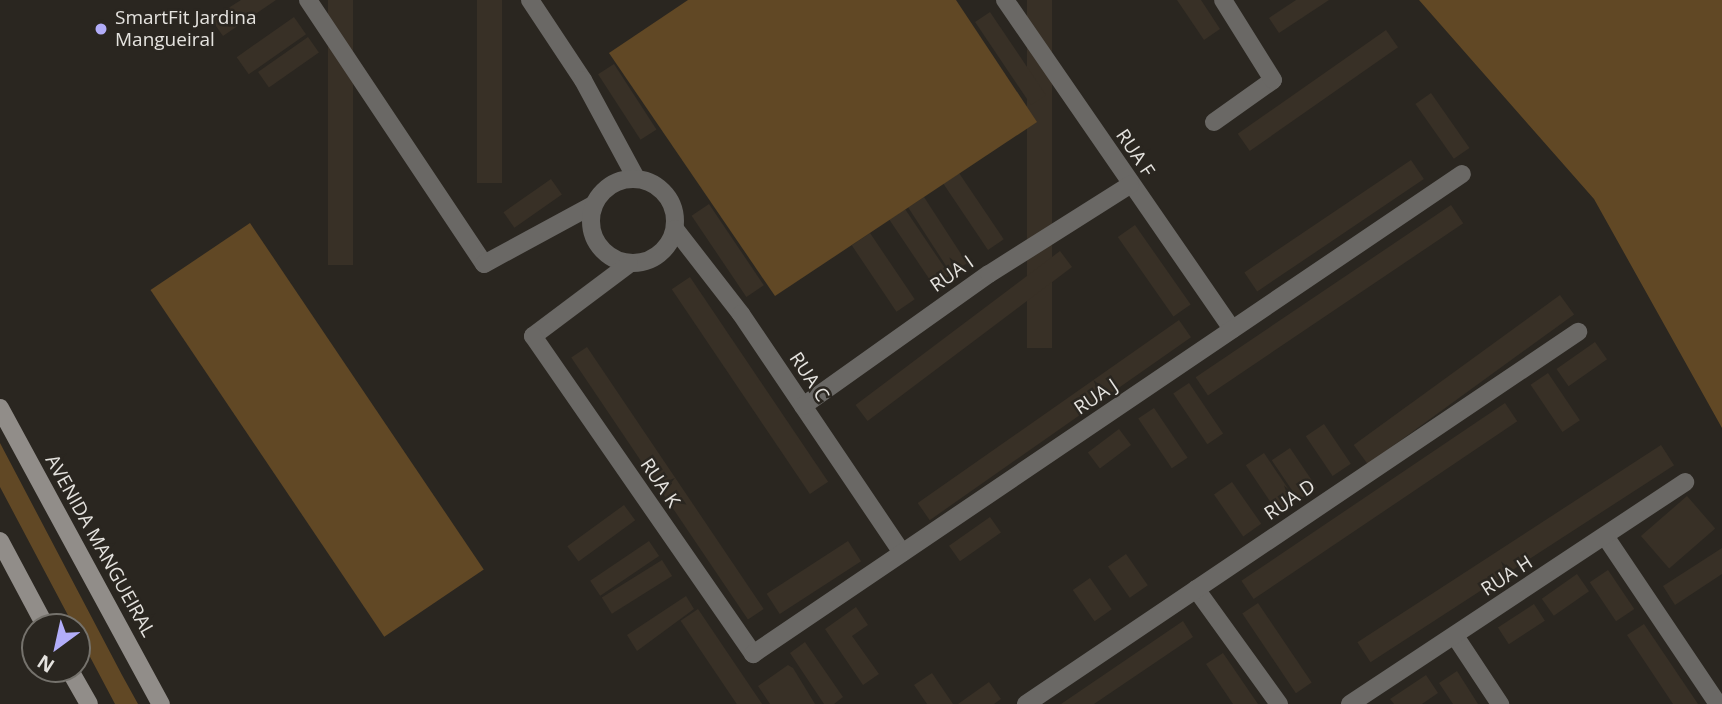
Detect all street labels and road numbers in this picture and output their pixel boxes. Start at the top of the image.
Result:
street label: RUA F [1111,125,1159,181]
street label: RUA I [926,251,978,297]
street label: RUA C [784,348,834,406]
street label: RUA J [1070,374,1122,420]
street label: AVENIDA MANGUEIRAL [40,451,160,641]
street label: RUA K [635,454,685,512]
street label: RUA D [1260,475,1320,525]
street label: RUA H [1477,551,1537,601]

